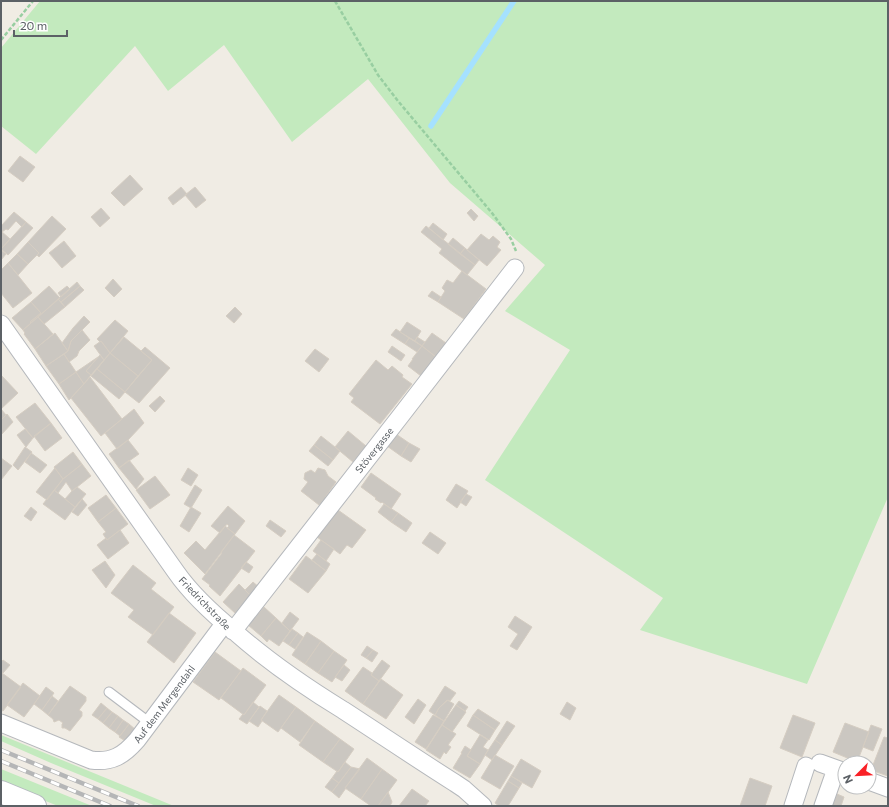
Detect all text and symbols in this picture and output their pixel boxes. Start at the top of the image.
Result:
scale bar [14,12,67,38]
text: 20 m [20,18,47,32]
street label: Stövergasse [352,425,396,475]
street label: Friedrichstraße [177,574,233,632]
street label: Auf dem Mergendahl [131,663,197,745]
north arrow [837,755,877,795]
text: N [840,773,855,786]

